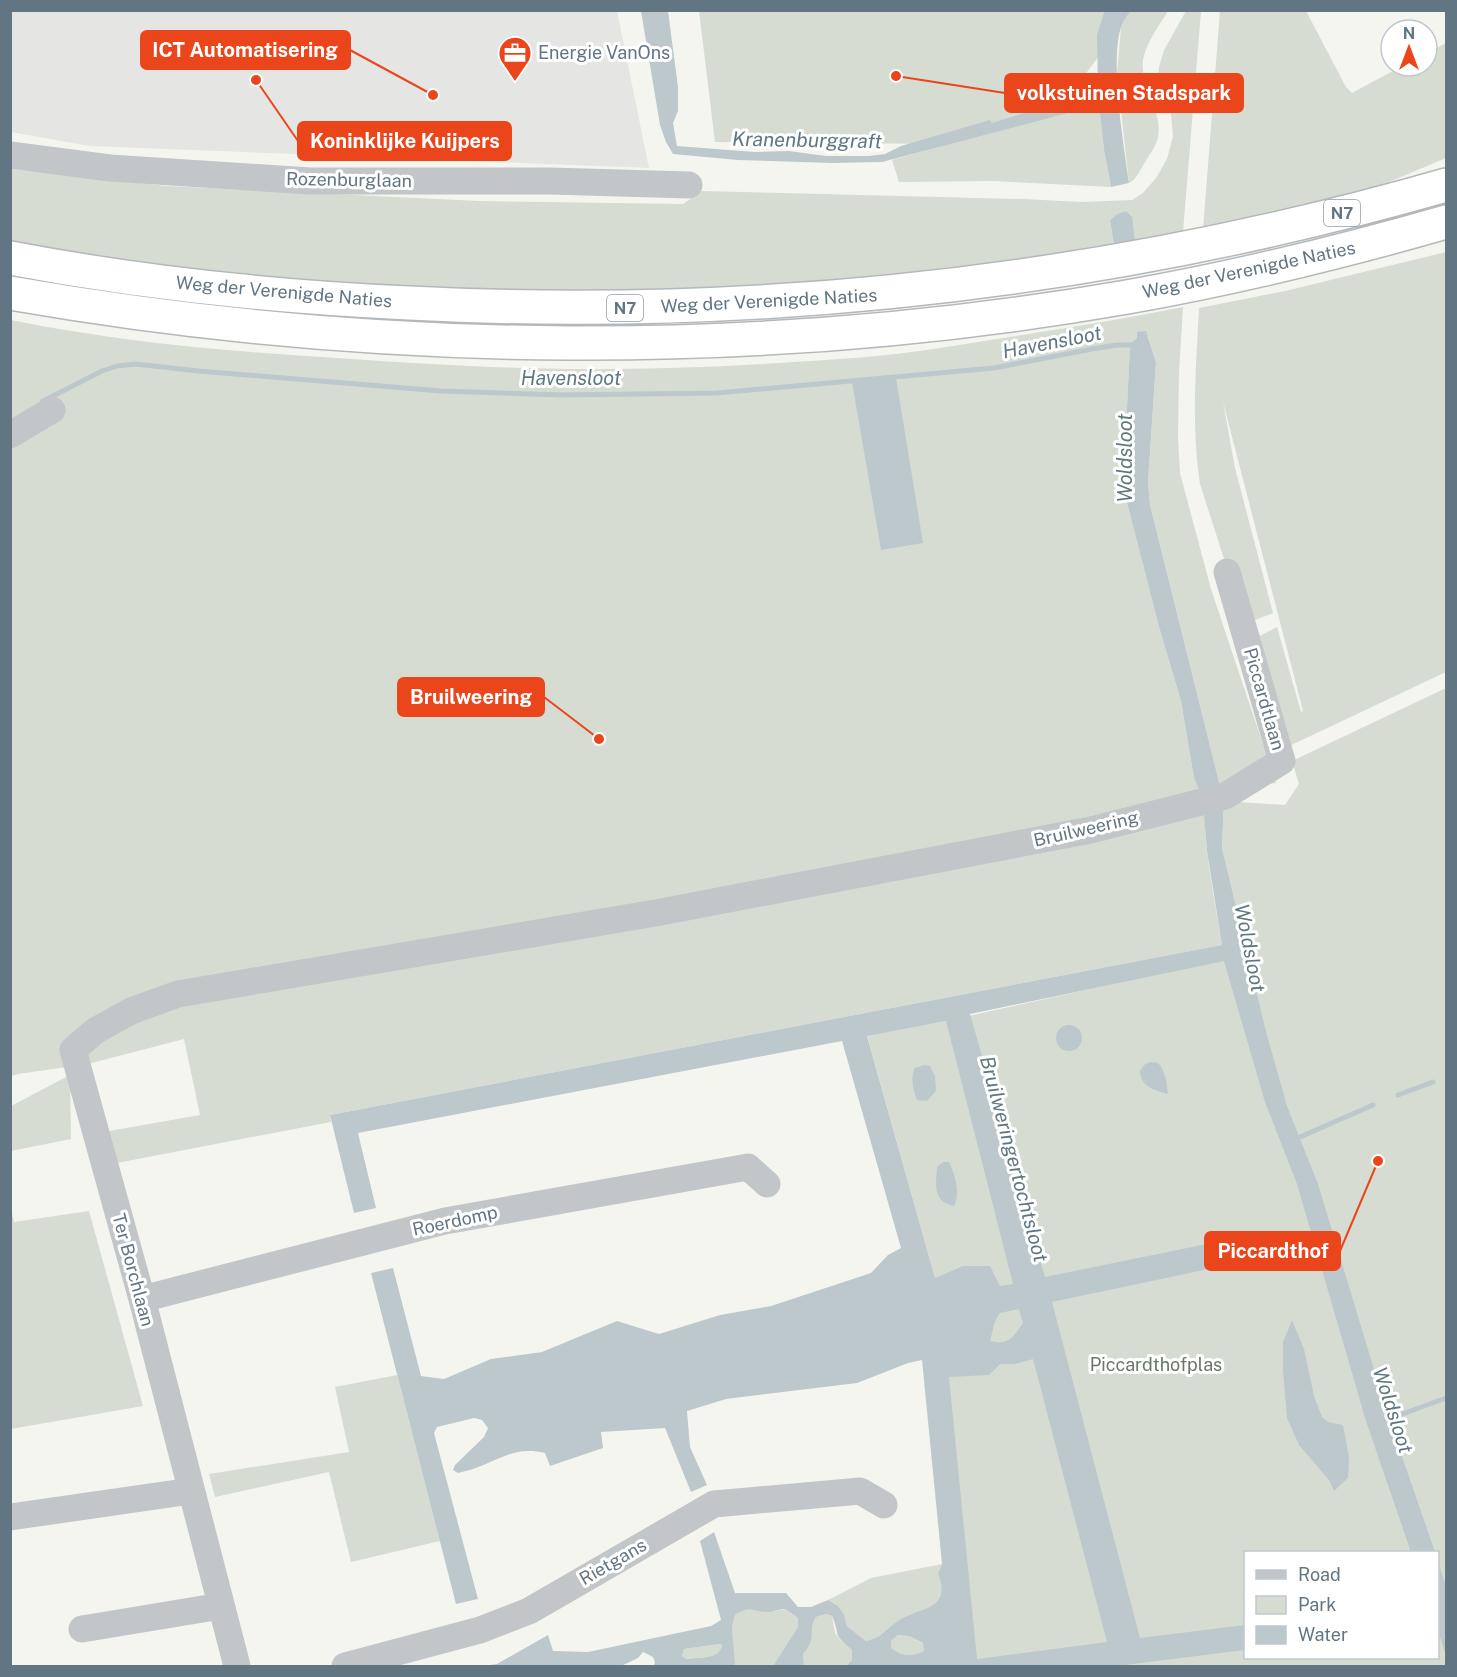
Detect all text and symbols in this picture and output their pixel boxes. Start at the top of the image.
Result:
north arrow [1379,18,1439,78]
text: N [1403,24,1415,43]
callout: ICT Automatisering [141,31,350,69]
office icon: Energie VanOns [497,35,533,82]
text: ICT Automatisering [152,38,338,62]
place label: Energie VanOns [538,42,670,63]
callout: volkstuinen Stadspark [1005,74,1243,112]
text: volkstuinen Stadspark [1017,81,1232,105]
callout: Koninklijke Kuijpers [298,122,511,160]
water label: Kranenburggraft [732,127,883,153]
text: Koninklijke Kuijpers [310,129,500,153]
street label: Rozenburglaan [286,168,412,191]
road number: N7 [1324,200,1360,226]
street label: Weg der Verenigde Naties [1141,237,1357,302]
street label: Weg der Verenigde Naties [175,272,393,311]
street label: Weg der Verenigde Naties [660,284,878,317]
road number: N7 [607,295,643,321]
water label: Havensloot [1000,321,1104,363]
water label: Havensloot [521,366,622,390]
water label: Woldsloot [1113,413,1137,503]
street label: Piccardtlaan [1240,645,1289,752]
callout: Bruilweering [398,678,544,716]
text: Bruilweering [410,685,532,709]
street label: Bruilweering [1031,806,1140,851]
water label: Woldsloot [1230,902,1270,994]
water label: Bruilweringertochtsloot [975,1053,1053,1265]
street label: Roerdomp [410,1201,499,1240]
street label: Ter Borchlaan [108,1211,159,1329]
callout: Piccardthof [1205,1232,1340,1270]
text: Piccardthof [1217,1239,1329,1263]
park label: Piccardthofplas [1090,1354,1222,1375]
water label: Woldsloot [1368,1364,1418,1457]
street label: Rietgans [576,1534,650,1589]
legend [1244,1551,1439,1659]
text: Road [1298,1564,1341,1585]
text: Park [1298,1594,1336,1615]
text: Water [1298,1624,1348,1645]

